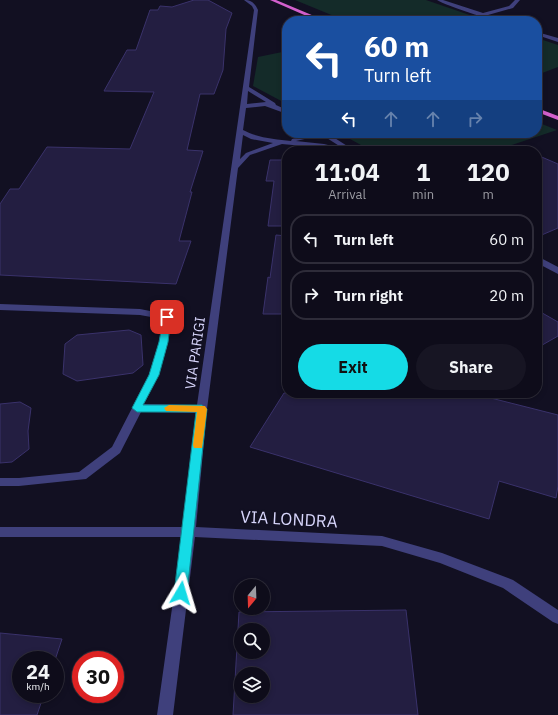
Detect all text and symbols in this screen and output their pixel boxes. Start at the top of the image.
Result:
text: 60 m [364,28,429,65]
icon: left [298,32,350,84]
text: Turn left [364,64,432,87]
icon: left [338,108,360,130]
icon: ahead [380,108,402,130]
icon: ahead [422,108,444,130]
icon: right [464,108,486,130]
text: 11:04 [314,156,380,188]
text: 1 [416,156,430,188]
text: 120 [466,156,510,188]
text: Arrival [328,186,366,203]
text: min [412,186,434,203]
text: m [482,186,494,203]
icon: left [300,228,322,250]
text: Turn left [334,230,394,249]
text: 60 m [489,230,524,249]
icon: right [300,284,322,306]
text: Turn right [334,286,403,305]
text: 20 m [489,286,524,305]
pin [150,300,184,334]
icon: arrive [156,306,178,328]
street label: VIA PARIGI [181,316,209,390]
button: Exit [298,344,408,390]
button: Share [416,344,526,390]
street label: VIA LONDRA [240,505,338,533]
position arrow [160,572,202,614]
north arrow [234,579,270,615]
map controls [234,579,270,703]
button: search [234,623,270,659]
speed limit sign: 30 [72,651,124,703]
text: 24 [26,658,50,685]
button: layers [234,667,270,703]
text: km/h [26,680,50,693]

